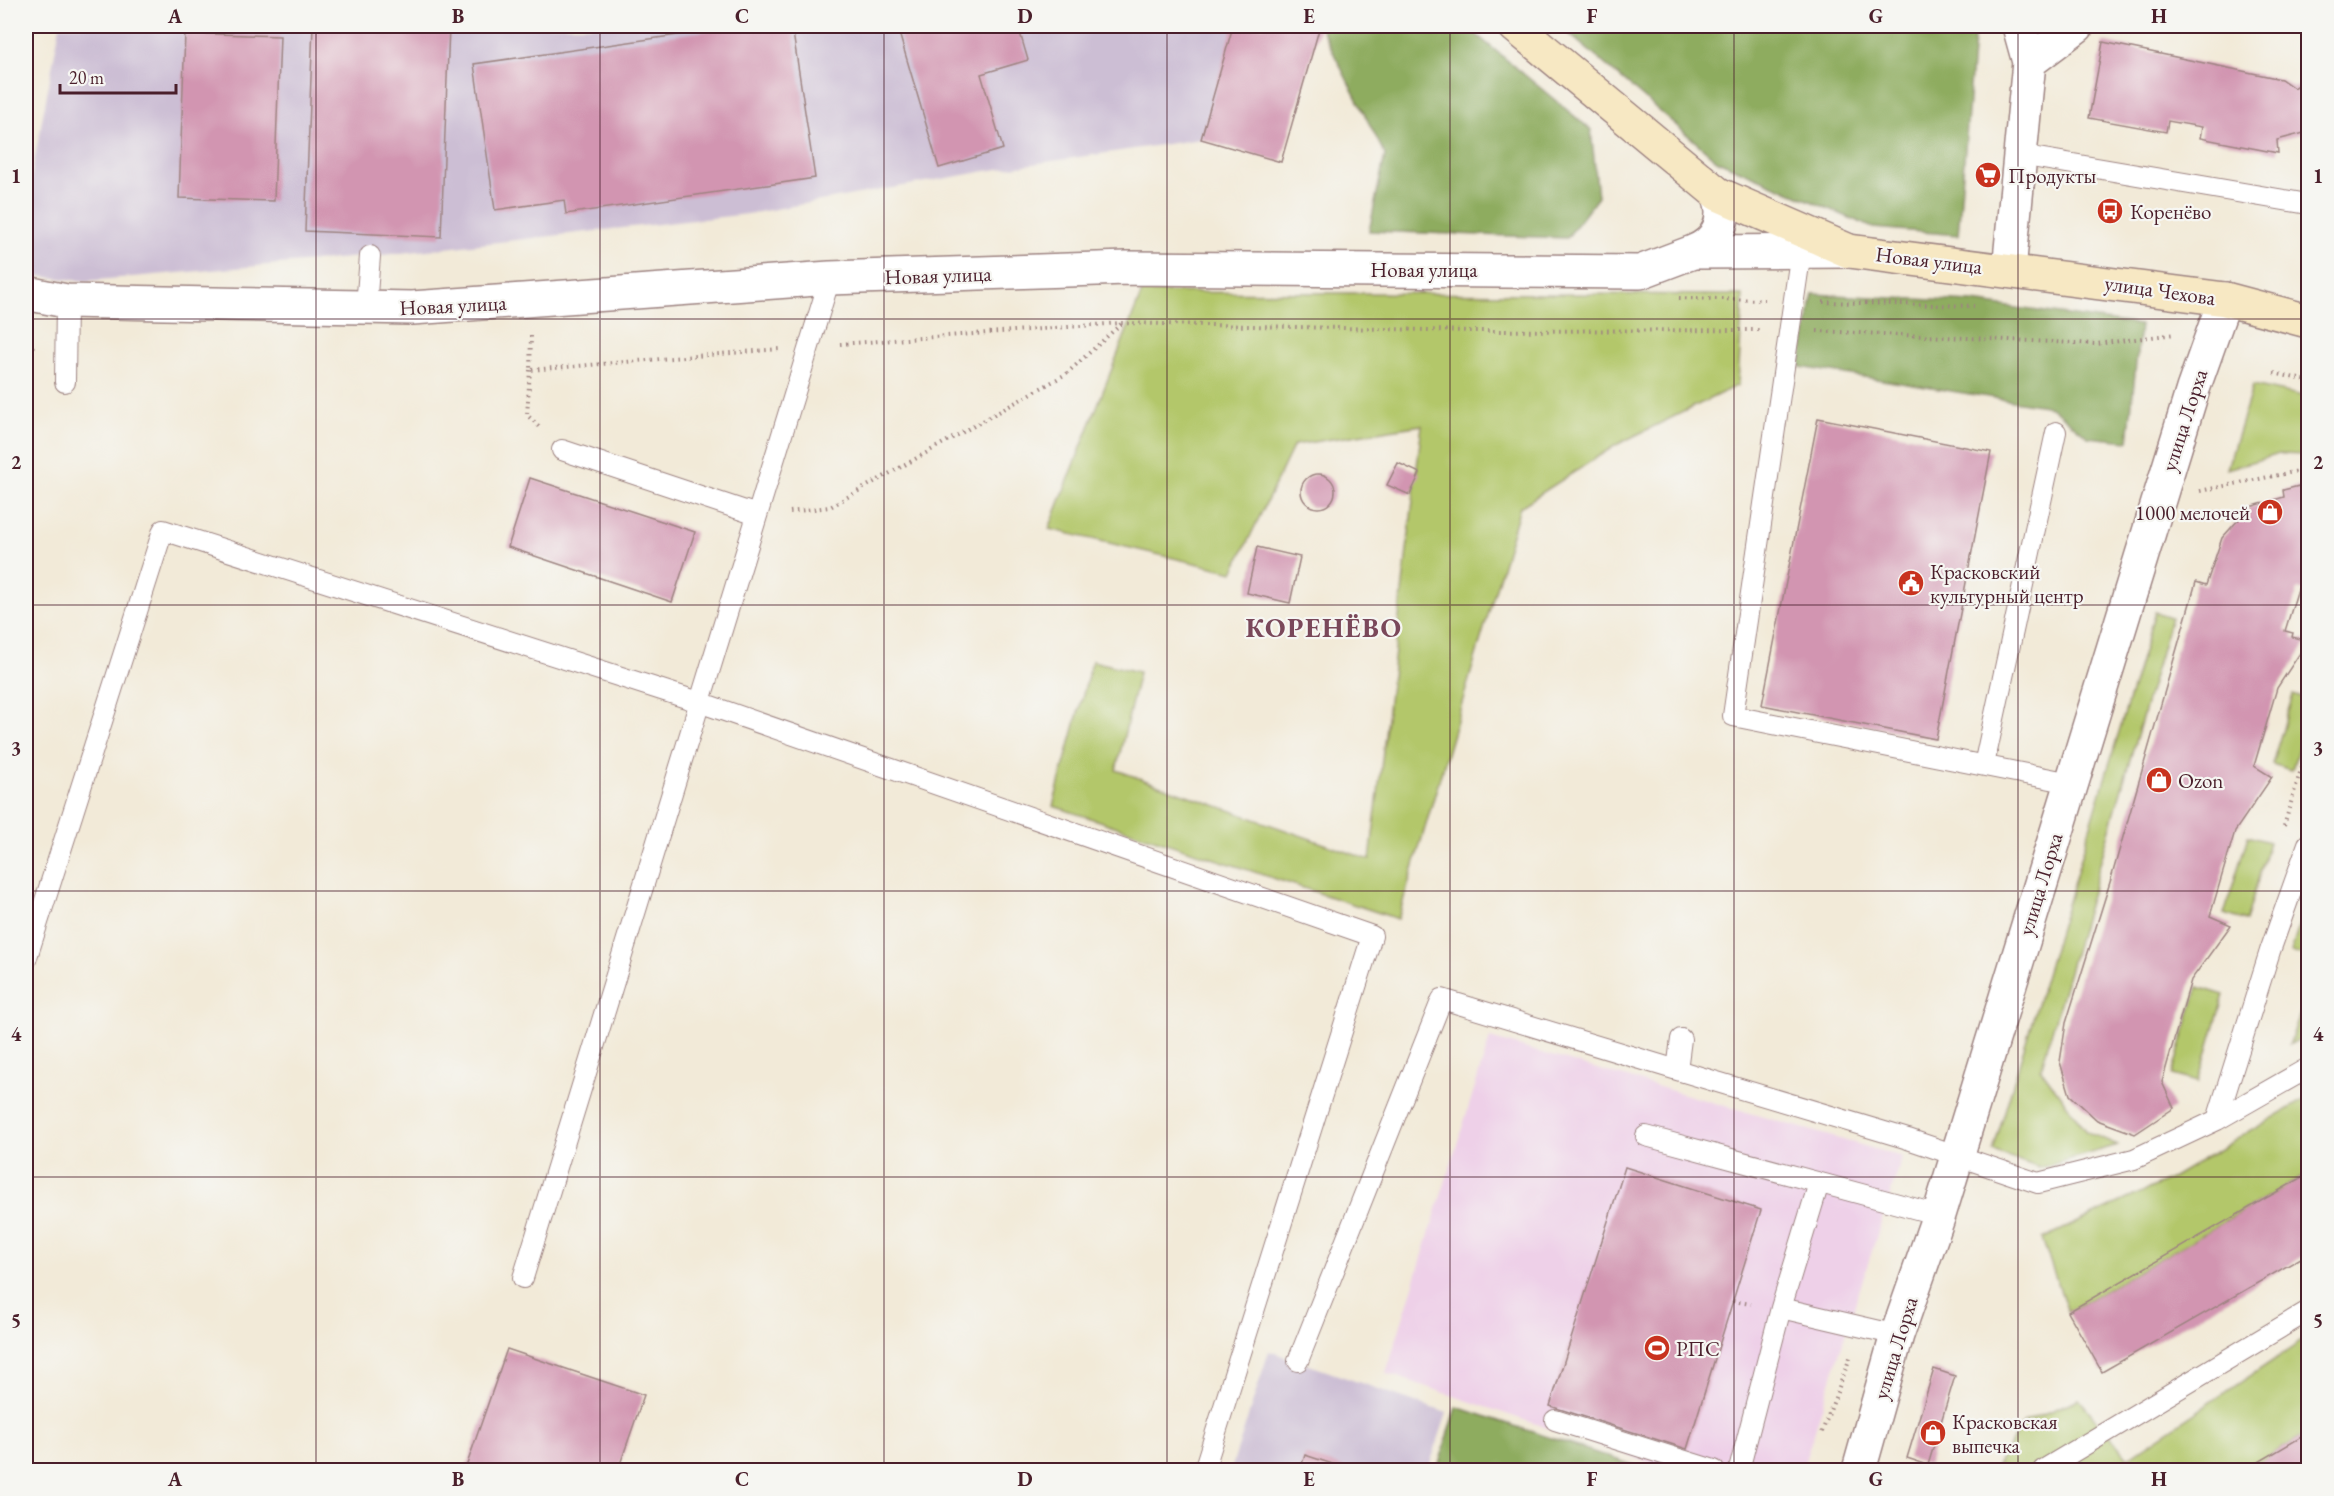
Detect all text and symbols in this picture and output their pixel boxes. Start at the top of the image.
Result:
text: A [167,3,183,29]
text: B [452,3,464,29]
text: C [735,3,749,29]
text: D [1017,3,1033,29]
text: E [1303,3,1315,29]
text: F [1587,3,1598,29]
text: G [1869,3,1883,29]
text: H [2151,3,2167,29]
scale bar [60,57,176,95]
text: 20 m [69,66,104,89]
supermarket icon: Продукты [1973,160,2003,190]
place label: Продукты [2008,162,2097,189]
text: 1 [11,163,21,189]
text: 1 [2313,163,2323,189]
bus stop icon: Коренёво [2095,196,2125,226]
place label: Коренёво [2130,198,2211,225]
street label: Новая улица [1874,240,1985,280]
street label: Новая улица [1370,256,1478,283]
street label: Новая улица [884,260,993,290]
street label: улица Чехова [2103,269,2218,311]
street label: Новая улица [399,289,508,321]
street label: улица Лорха [2155,365,2213,474]
text: 2 [11,449,22,475]
text: 2 [2313,449,2324,475]
shop icon: 1000 мелочей [2255,497,2285,527]
place label: 1000 мелочей [2135,499,2250,526]
place label: Красковский культурный центр [1930,558,2084,609]
public building icon: Красковский культурный центр [1896,568,1926,598]
district label: КОРЕНЁВО [1245,610,1403,645]
text: 3 [11,735,21,761]
text: 3 [2313,735,2323,761]
shop icon: Ozon [2144,765,2174,795]
place label: Ozon [2178,767,2223,794]
street label: улица Лорха [2012,829,2069,939]
text: 4 [11,1021,22,1047]
text: 4 [2313,1021,2324,1047]
street label: улица Лорха [1867,1293,1924,1403]
text: 5 [11,1307,21,1333]
text: 5 [2313,1307,2323,1333]
sports icon: РПС [1642,1333,1672,1363]
place label: РПС [1676,1335,1720,1362]
place label: Красковская выпечка [1952,1408,2058,1459]
shop icon: Красковская выпечка [1918,1418,1948,1448]
text: A [167,1466,183,1492]
text: B [452,1466,464,1492]
text: C [735,1466,749,1492]
text: D [1017,1466,1033,1492]
text: E [1303,1466,1315,1492]
text: F [1587,1466,1598,1492]
text: G [1869,1466,1883,1492]
text: H [2151,1466,2167,1492]

